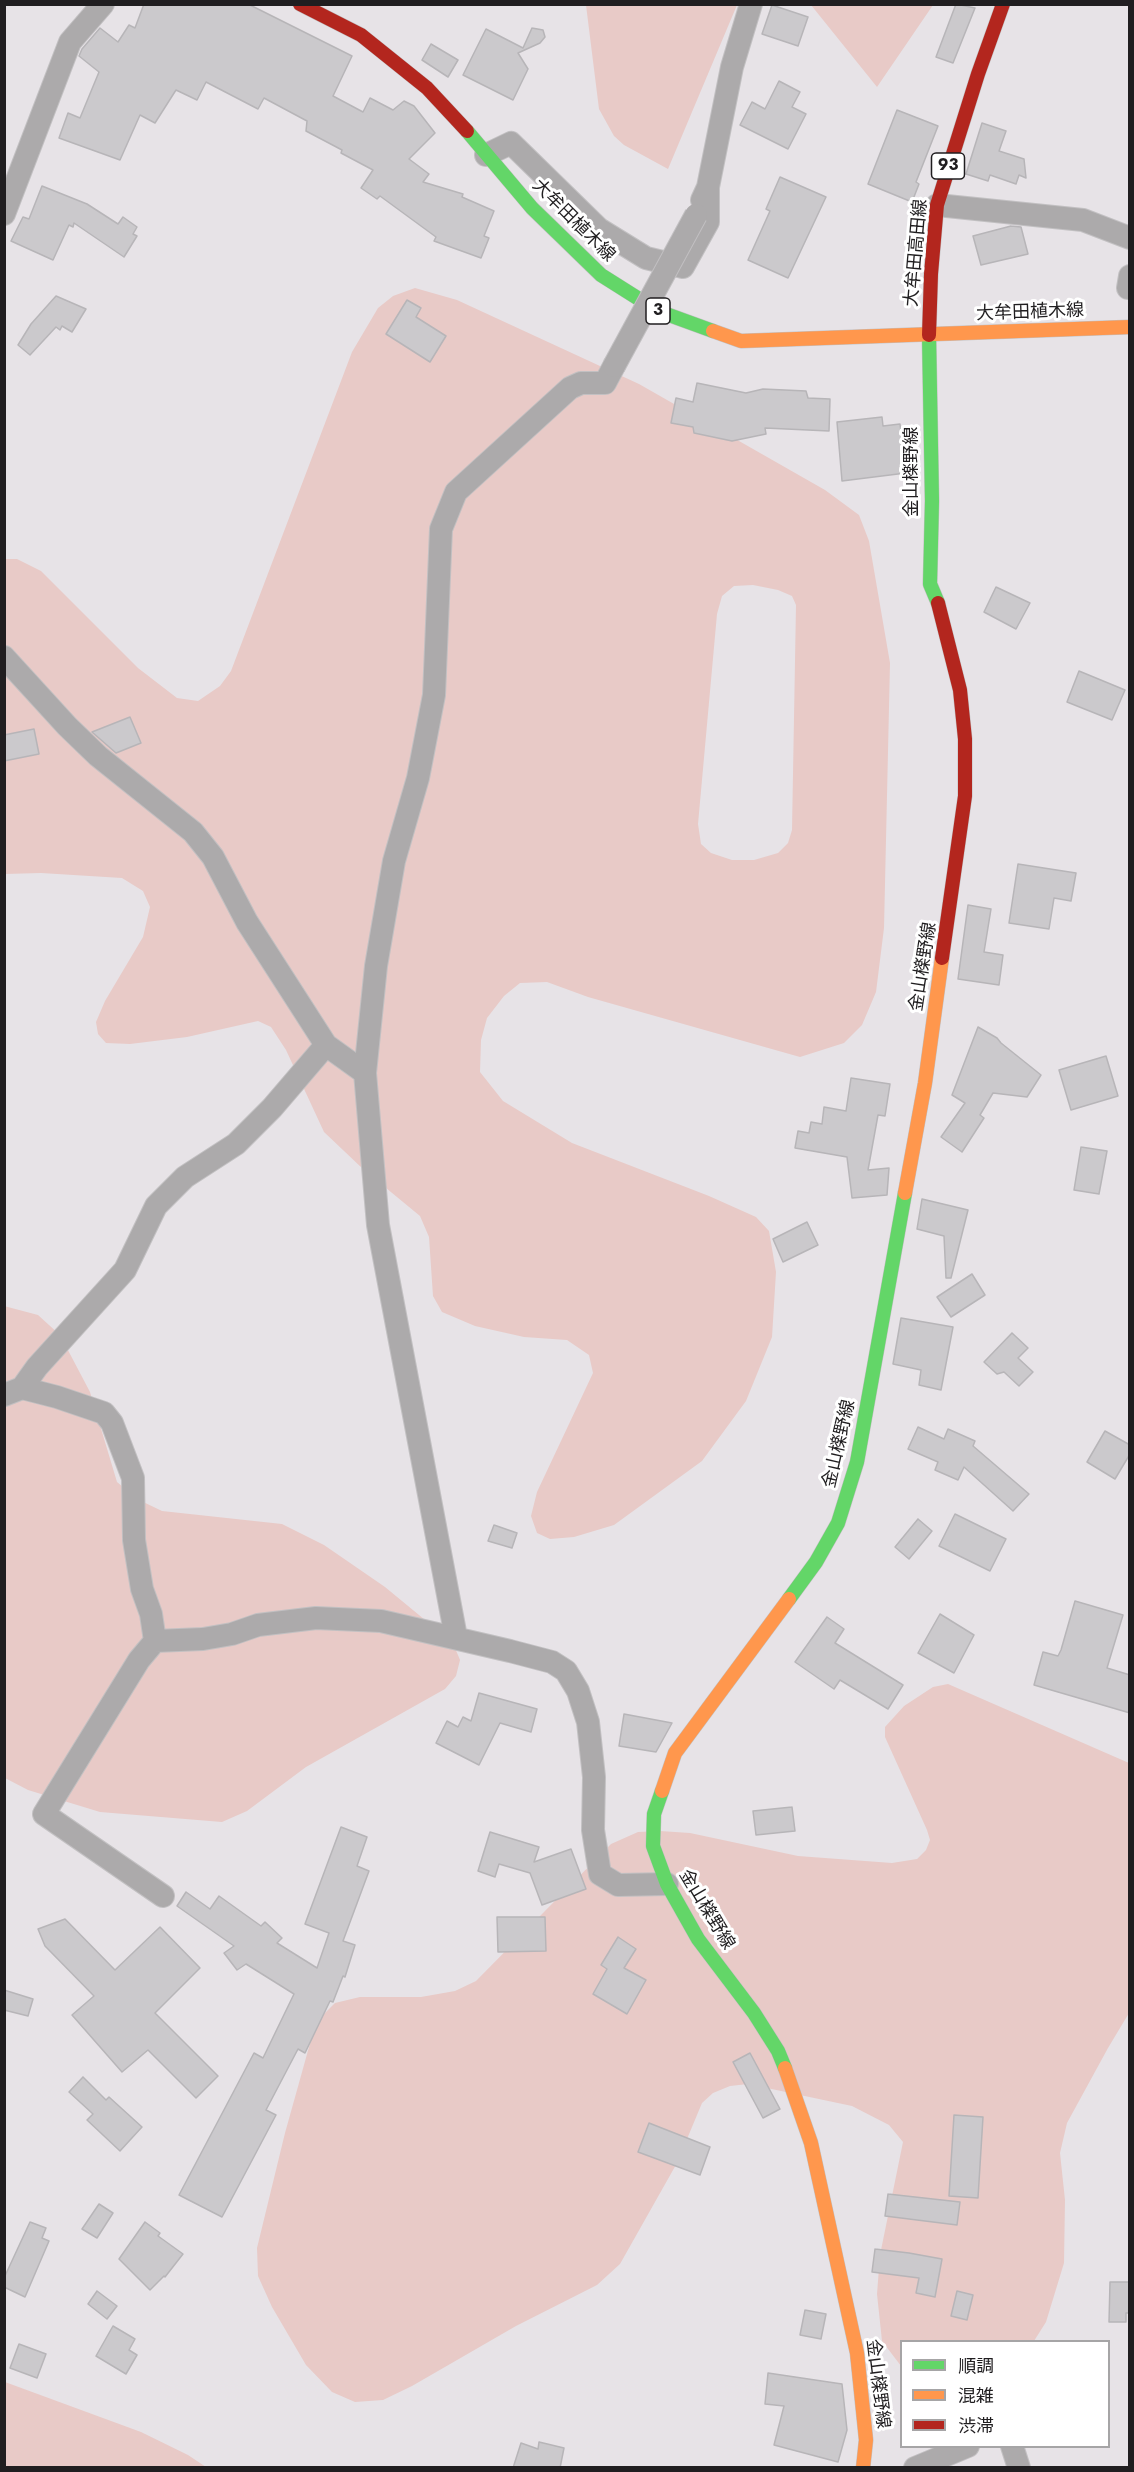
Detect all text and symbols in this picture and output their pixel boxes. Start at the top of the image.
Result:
road number: 93 [932,153,964,179]
street label: 大牟田植木線 [527,175,619,267]
street label: 大牟田高田線 [902,198,932,308]
road number: 3 [646,298,670,324]
street label: 大牟田植木線 [976,300,1084,326]
street label: 金山檪野線 [902,427,924,517]
street label: 金山檪野線 [906,921,942,1013]
street label: 金山檪野線 [819,1398,861,1490]
street label: 金山檪野線 [674,1866,738,1954]
street label: 金山檪野線 [861,2338,893,2430]
legend [900,2340,1110,2448]
text: 順調 [958,2353,994,2379]
text: 混雑 [958,2383,994,2409]
text: 渋滞 [958,2413,994,2439]

